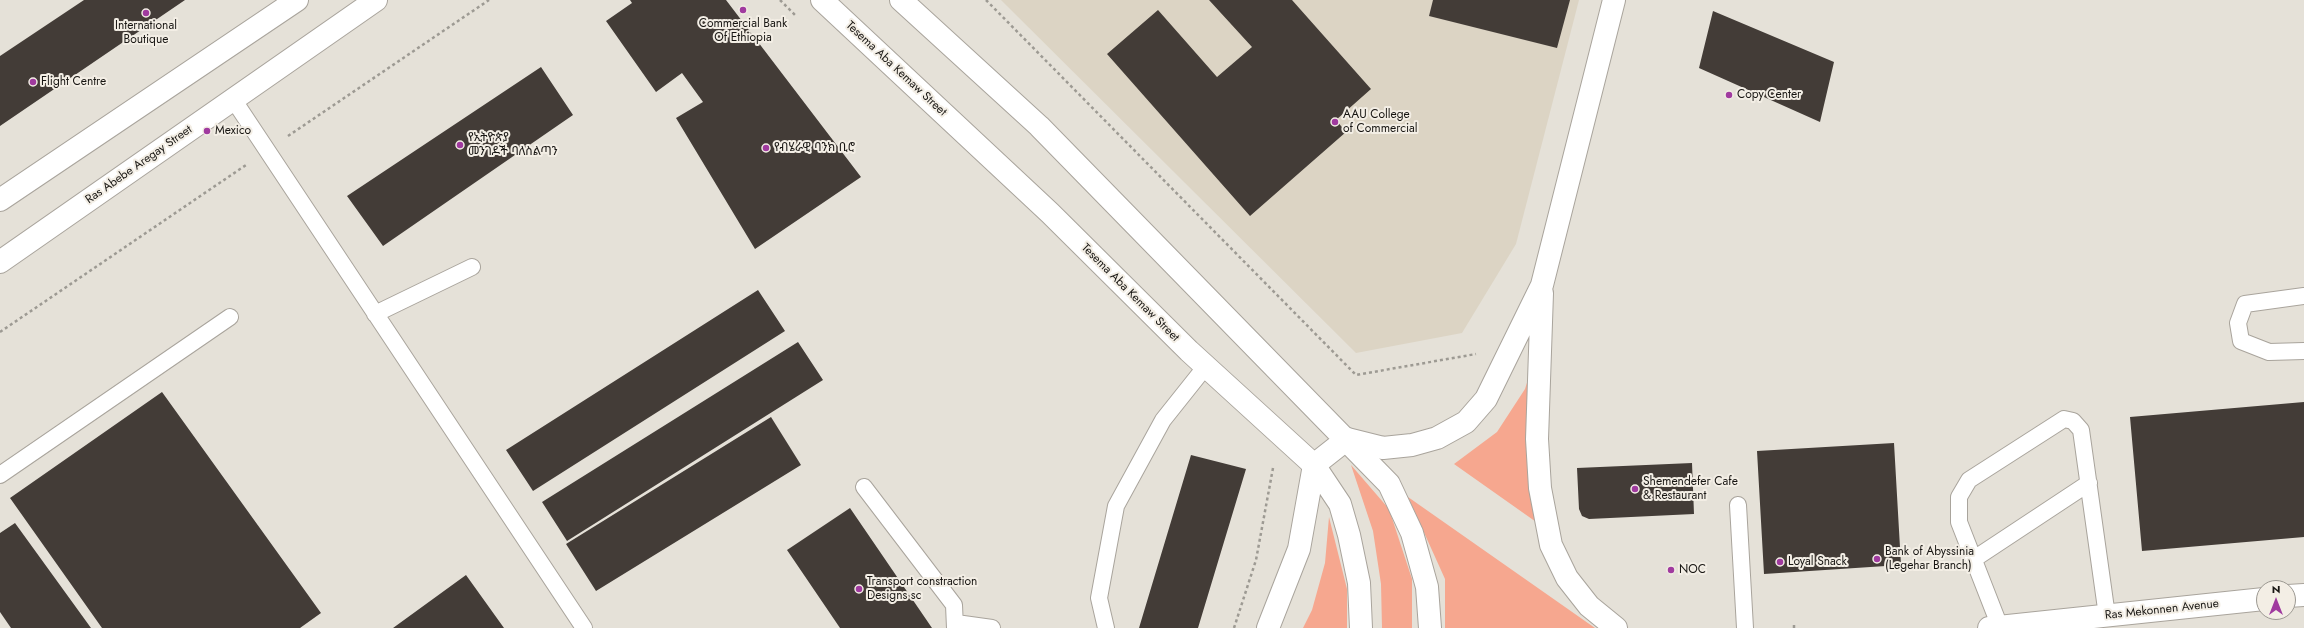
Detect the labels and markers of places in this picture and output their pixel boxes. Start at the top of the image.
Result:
marker: Commercial Bank Of Ethiopia [738,5,748,15]
marker: International Boutique [141,8,151,18]
place label: Commercial Bank Of Ethiopia [699,17,787,45]
place label: International Boutique [115,19,177,47]
place label: Flight Centre [41,75,106,89]
marker: Flight Centre [28,77,38,87]
place label: Copy Center [1737,88,1801,102]
marker: Copy Center [1724,90,1734,100]
place label: AAU College of Commercial [1343,108,1418,136]
marker: AAU College of Commercial [1330,117,1340,127]
place label: Mexico [215,124,251,138]
marker: Mexico [202,126,212,136]
place label: የኢትዮጵያ መንገዶች ባለስልጣን [468,131,558,159]
marker: የኢትዮጵያ መንገዶች ባለስልጣን [455,140,465,150]
place label: የብሄራዊ ባንክ ቢሮ [774,141,855,155]
marker: የብሄራዊ ባንክ ቢሮ [761,143,771,153]
place label: Shemendefer Cafe & Restaurant [1643,475,1738,503]
marker: Shemendefer Cafe & Restaurant [1630,484,1640,494]
place label: Bank of Abyssinia (Legehar Branch) [1885,545,1974,573]
marker: Bank of Abyssinia (Legehar Branch) [1872,554,1882,564]
place label: Loyal Snack [1788,555,1847,569]
marker: Loyal Snack [1775,557,1785,567]
place label: NOC [1679,563,1706,577]
marker: NOC [1666,565,1676,575]
place label: Transport constraction Designs sc [867,575,977,603]
marker: Transport constraction Designs sc [854,584,864,594]

